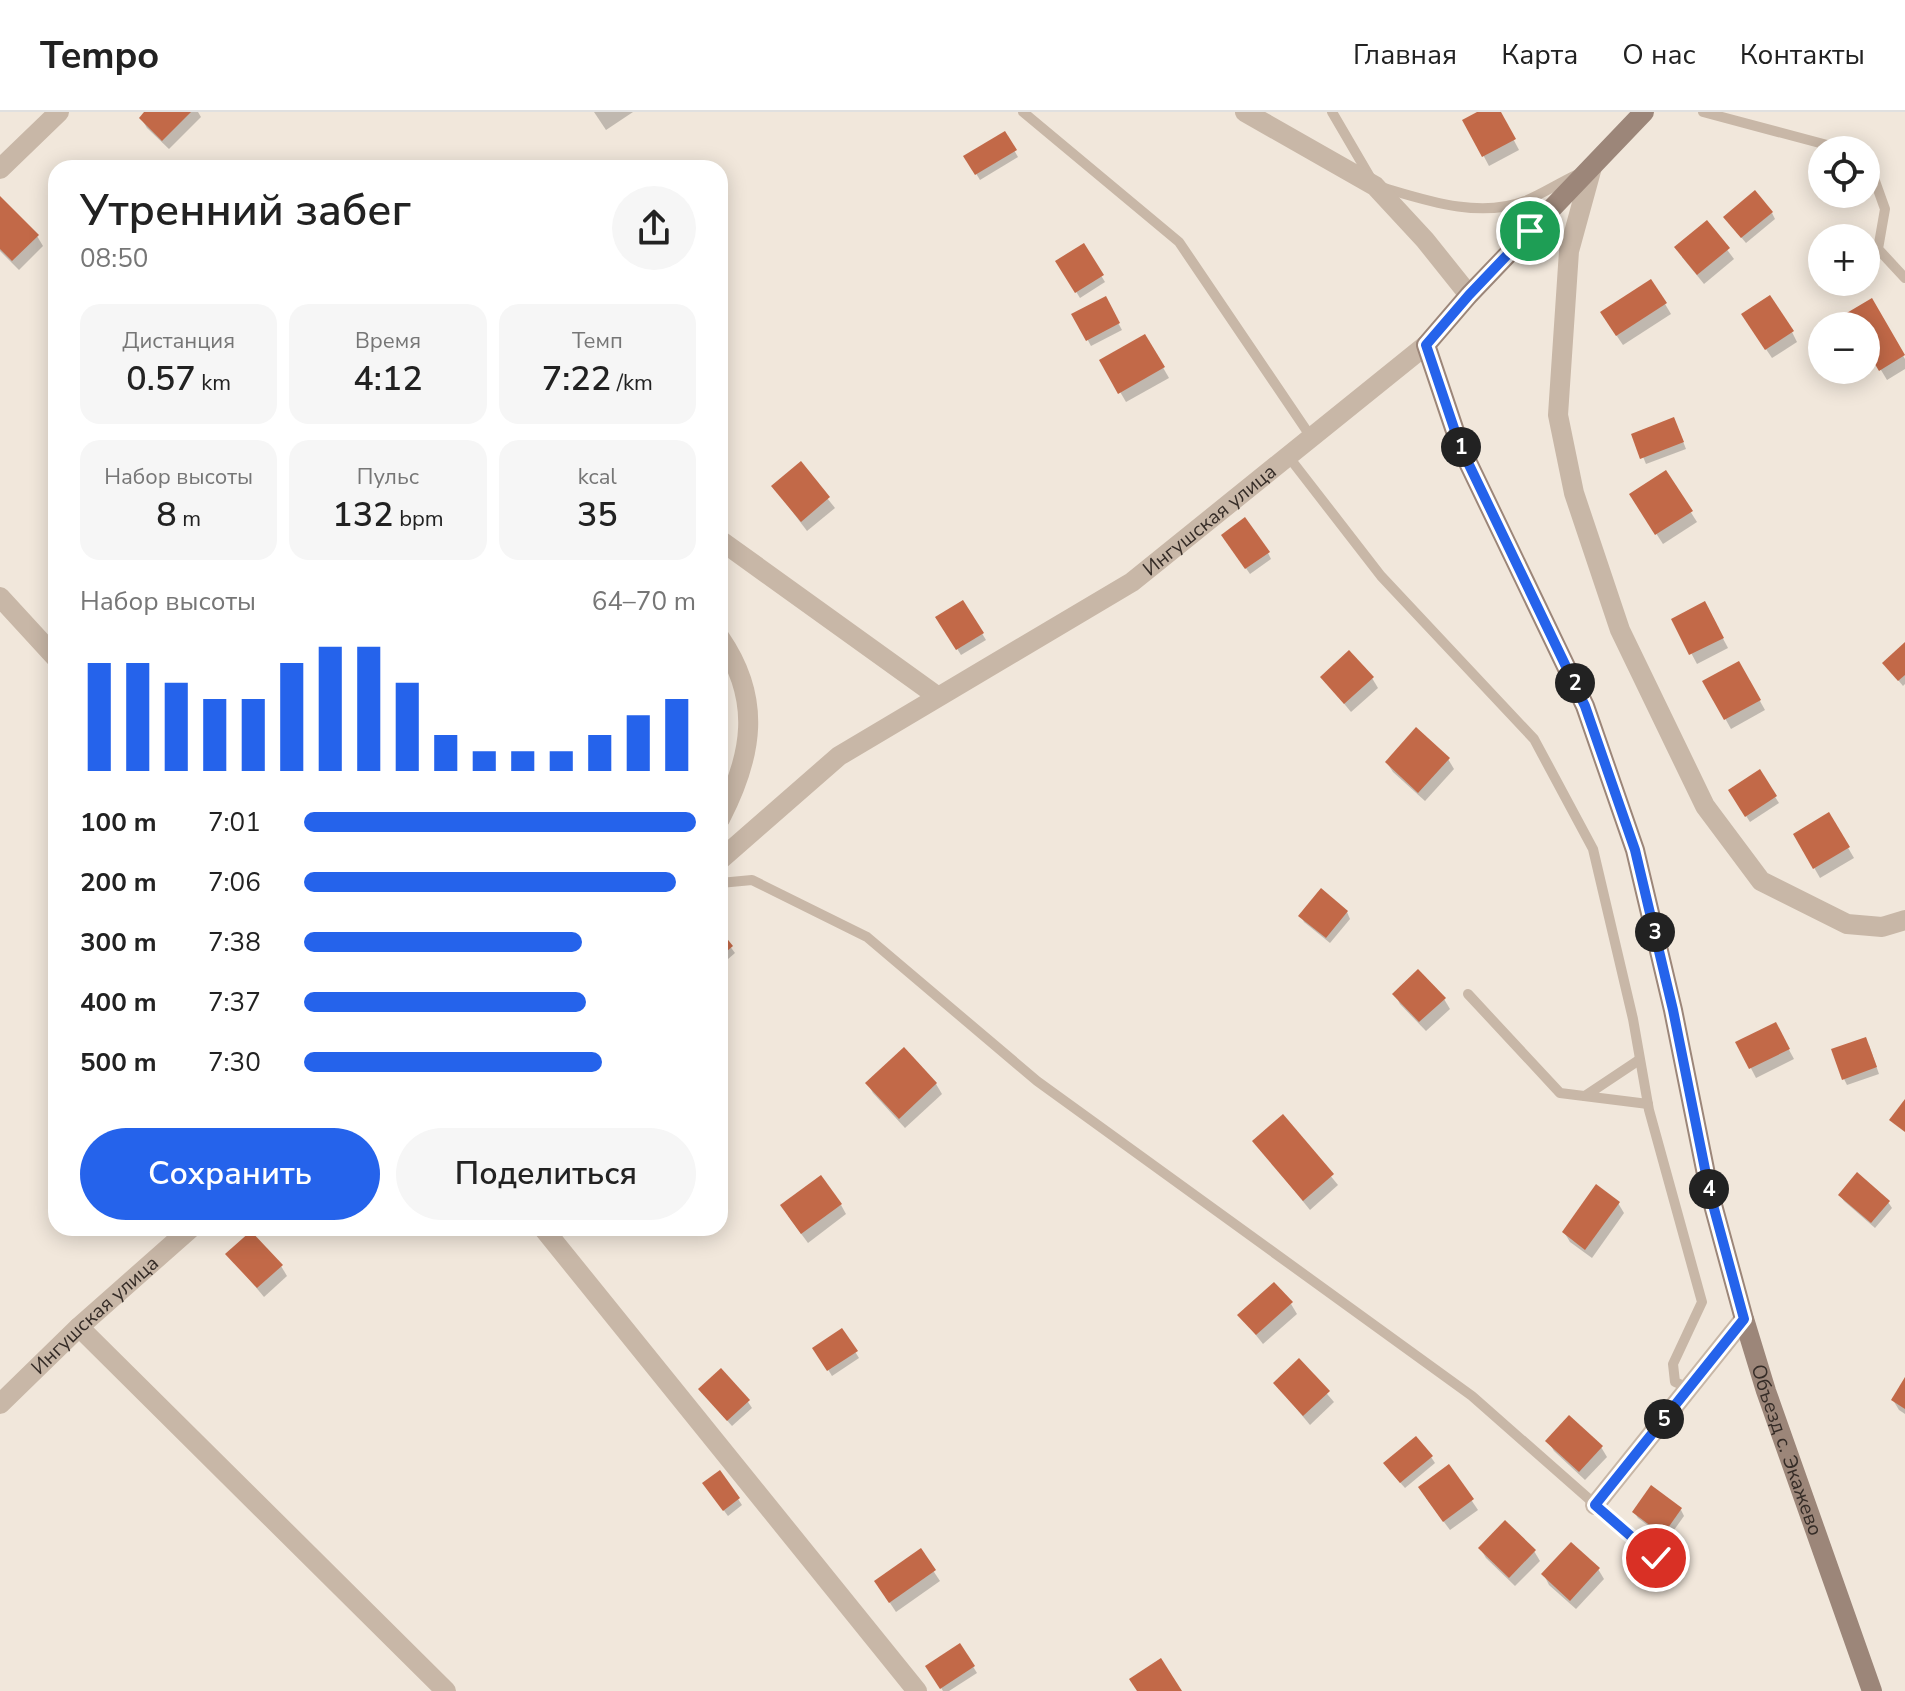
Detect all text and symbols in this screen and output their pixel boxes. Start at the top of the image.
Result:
text: Tempo [40,30,159,81]
text: Главная [1353,36,1457,74]
text: Карта [1501,36,1578,74]
text: О нас [1622,36,1696,74]
text: Контакты [1740,36,1865,74]
map controls [1808,136,1880,384]
button: locate [1808,136,1880,208]
text: Утренний забег [80,181,411,241]
button: share [612,186,696,270]
pin [1496,197,1564,265]
icon: arrive [1508,209,1552,253]
button: + [1808,224,1880,296]
text: 08:50 [80,241,148,276]
button: − [1808,312,1880,384]
text: Дистанция [122,326,235,356]
text: Время [355,326,421,356]
text: Темп [572,326,623,356]
text: 0.57 [126,356,196,402]
text: 4:12 [353,356,423,402]
text: 7:22 [542,356,611,402]
text: km [196,368,231,398]
text: /km [611,368,653,398]
pin: 1 [1441,427,1481,467]
text: 1 [1454,432,1468,462]
street label: Ингушская улица [1137,458,1282,582]
text: Набор высоты [104,462,253,492]
text: Пульс [357,462,419,492]
text: kcal [578,462,617,492]
text: 8 [156,492,177,538]
text: 132 [332,492,394,538]
text: 35 [577,492,618,538]
text: m [177,504,201,534]
text: bpm [394,504,444,534]
text: Набор высоты [80,584,256,619]
text: 64–70 m [592,584,696,619]
pin: 2 [1555,663,1595,703]
text: 2 [1568,668,1582,698]
text: 100 m [80,805,157,840]
text: 7:01 [208,805,261,840]
text: 200 m [80,865,157,900]
text: 7:06 [208,865,261,900]
pin: 3 [1635,912,1675,952]
text: 3 [1648,917,1662,947]
text: 300 m [80,925,157,960]
text: 7:38 [208,925,261,960]
text: 400 m [80,985,157,1020]
text: 7:37 [208,985,261,1020]
text: 500 m [80,1045,157,1080]
text: 7:30 [208,1045,261,1080]
button: Сохранить [80,1128,380,1220]
button: Поделиться [396,1128,696,1220]
pin: 4 [1689,1169,1729,1209]
text: 4 [1702,1174,1716,1204]
street label: Ингушская улица [25,1250,165,1381]
street label: Объезд с. Экажево [1745,1361,1829,1539]
pin: 5 [1644,1399,1684,1439]
text: 5 [1657,1404,1671,1434]
pin [1622,1524,1690,1592]
icon: check [1634,1536,1678,1580]

